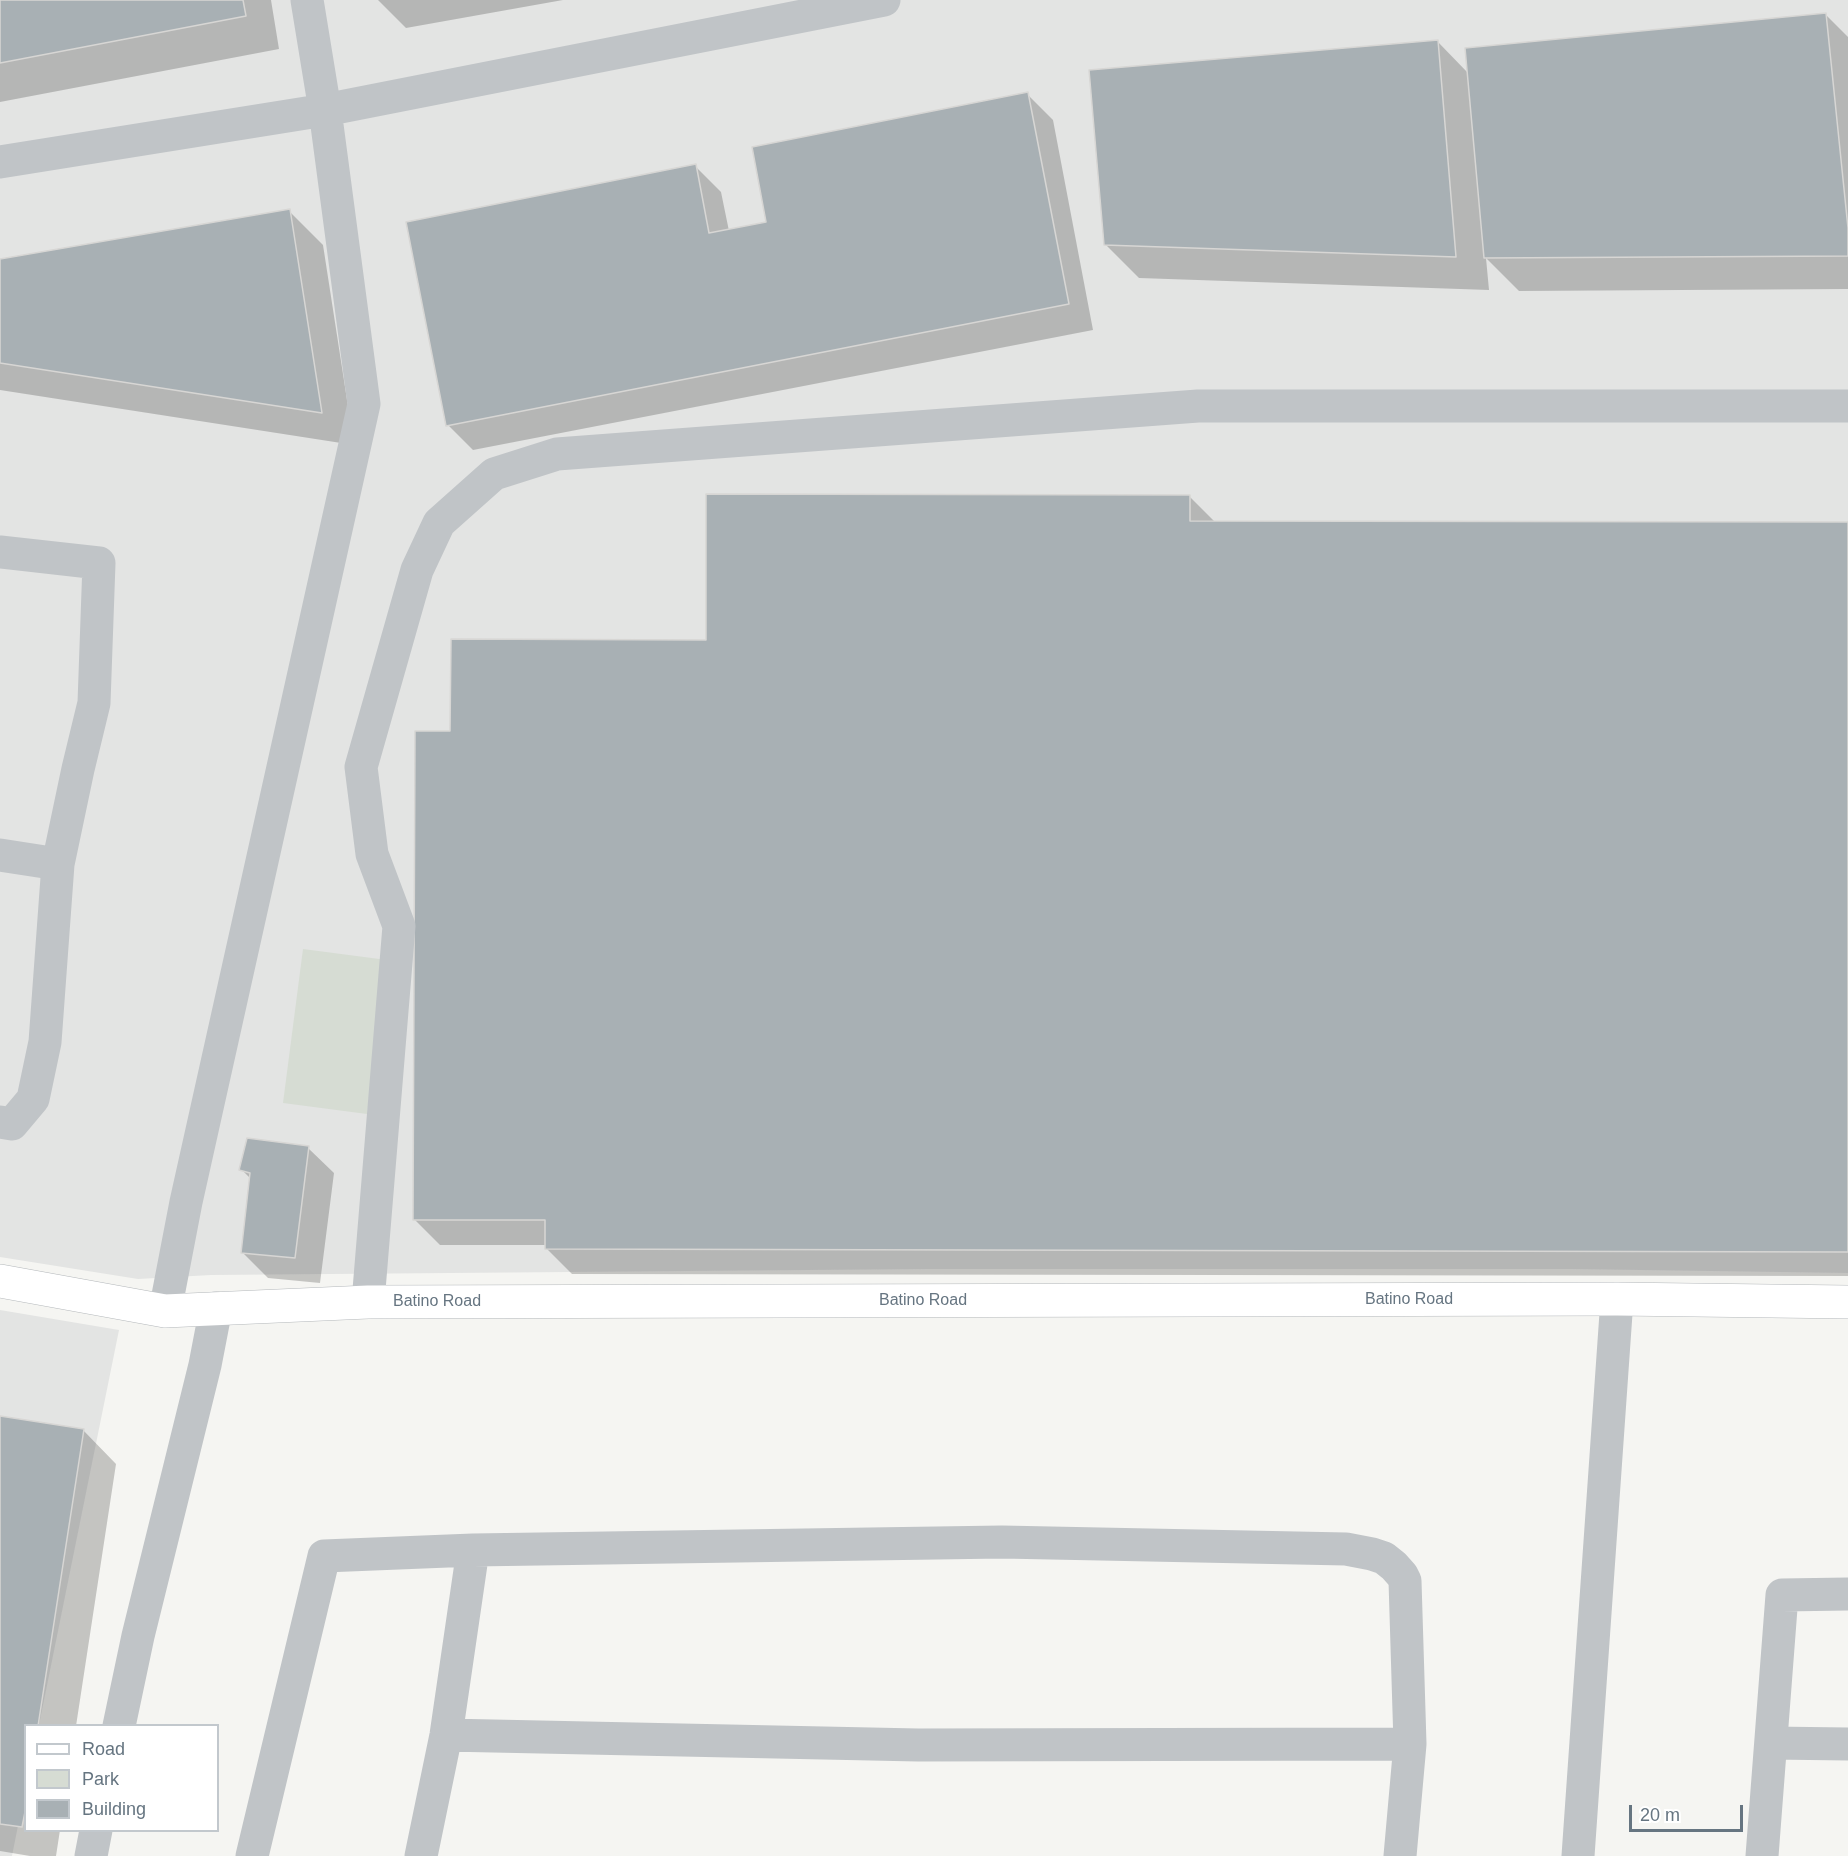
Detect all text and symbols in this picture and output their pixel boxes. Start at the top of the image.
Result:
street label: Batino Road [1365,1290,1453,1310]
street label: Batino Road [879,1291,967,1311]
street label: Batino Road [393,1292,481,1312]
legend [24,1724,219,1832]
text: Road [82,1739,125,1759]
text: Park [82,1769,119,1789]
scale bar [1632,1793,1746,1831]
text: Building [82,1799,146,1819]
text: 20 m [1640,1805,1680,1825]

